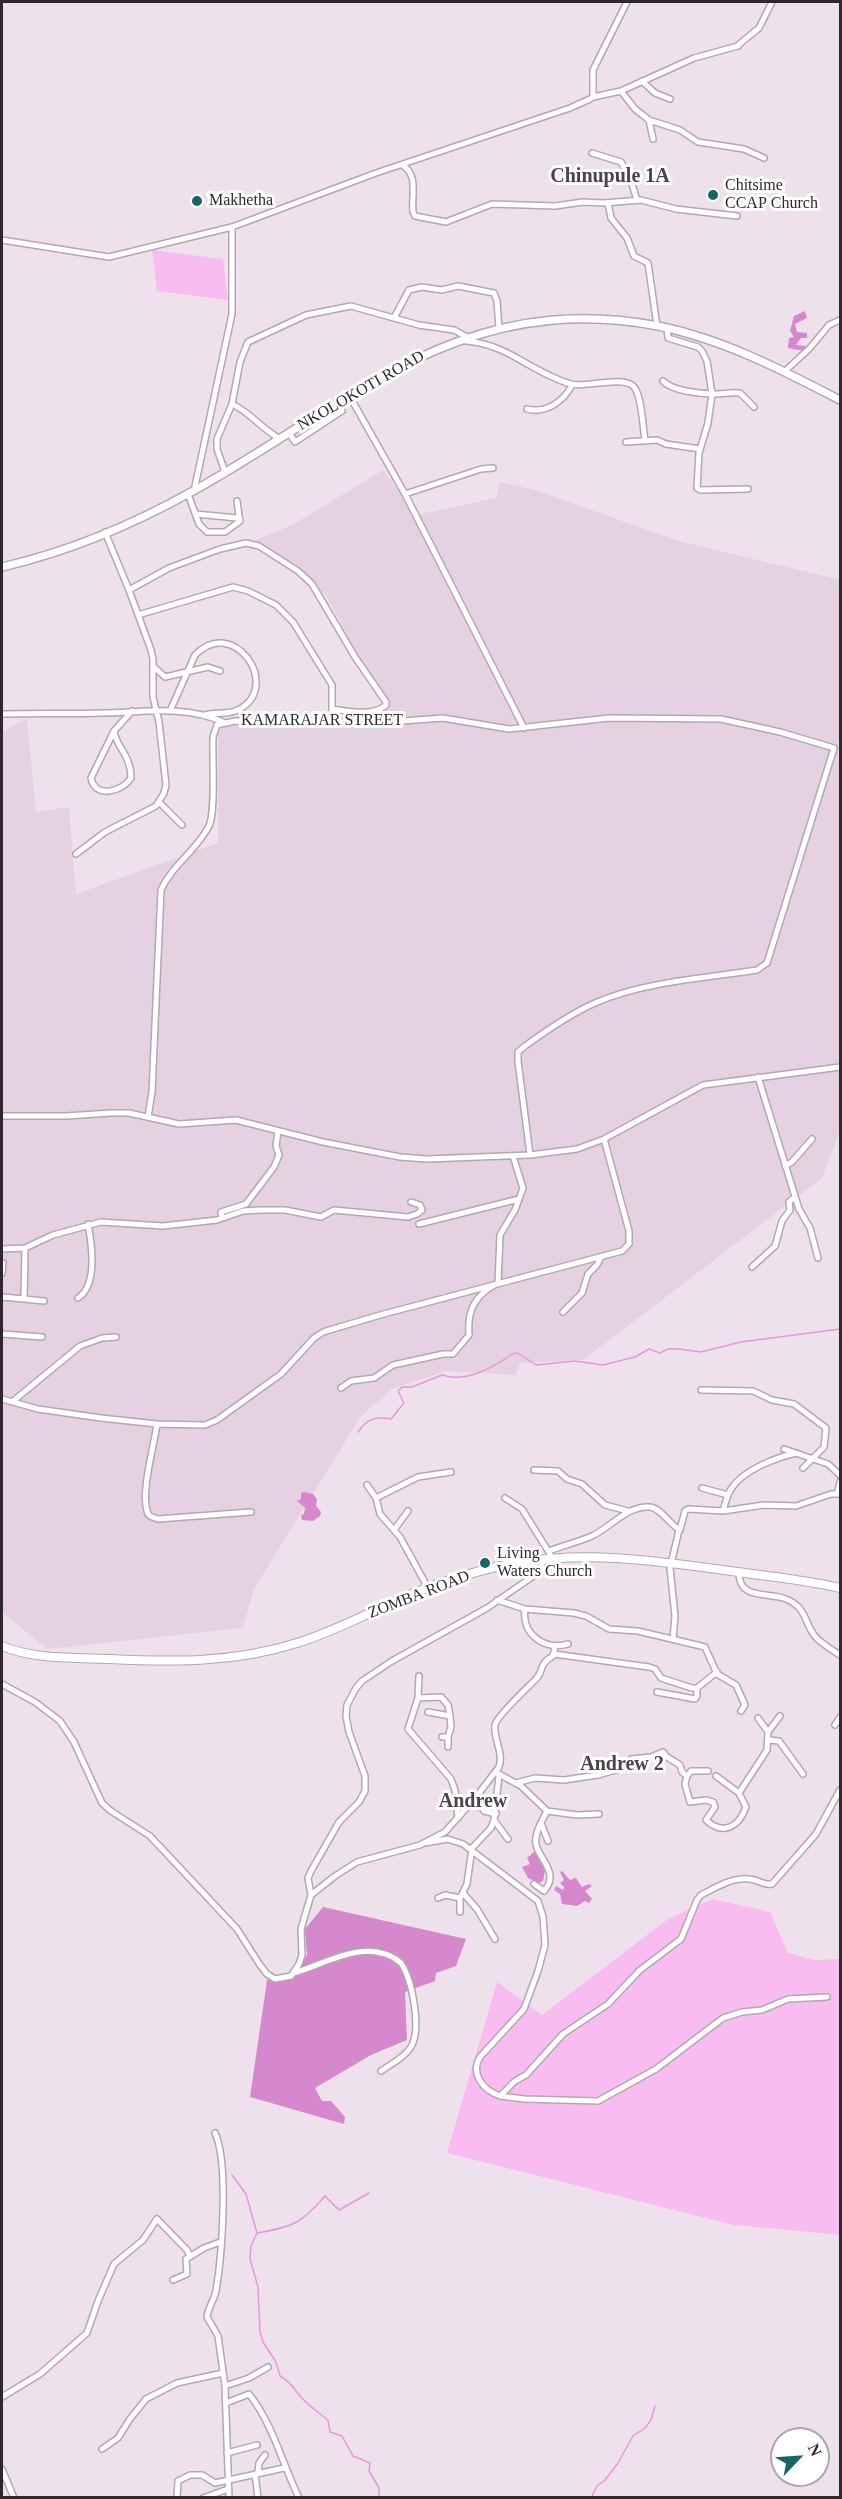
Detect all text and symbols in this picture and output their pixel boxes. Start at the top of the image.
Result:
district label: Chinupule 1A [550,165,670,189]
place label: Chitsime CCAP Church [725,176,818,214]
marker: Chitsime CCAP Church [706,188,720,202]
place label: Makhetha [209,191,273,211]
marker: Makhetha [190,194,204,208]
street label: NKOLOKOTI ROAD [294,347,428,435]
street label: KAMARAJAR STREET [241,711,403,731]
place label: Living Waters Church [497,1544,592,1582]
marker: Living Waters Church [478,1556,492,1570]
street label: ZOMBA ROAD [366,1567,472,1623]
district label: Andrew 2 [580,1753,664,1777]
district label: Andrew [439,1790,507,1814]
north arrow [770,2427,830,2487]
text: N [805,2441,825,2459]

